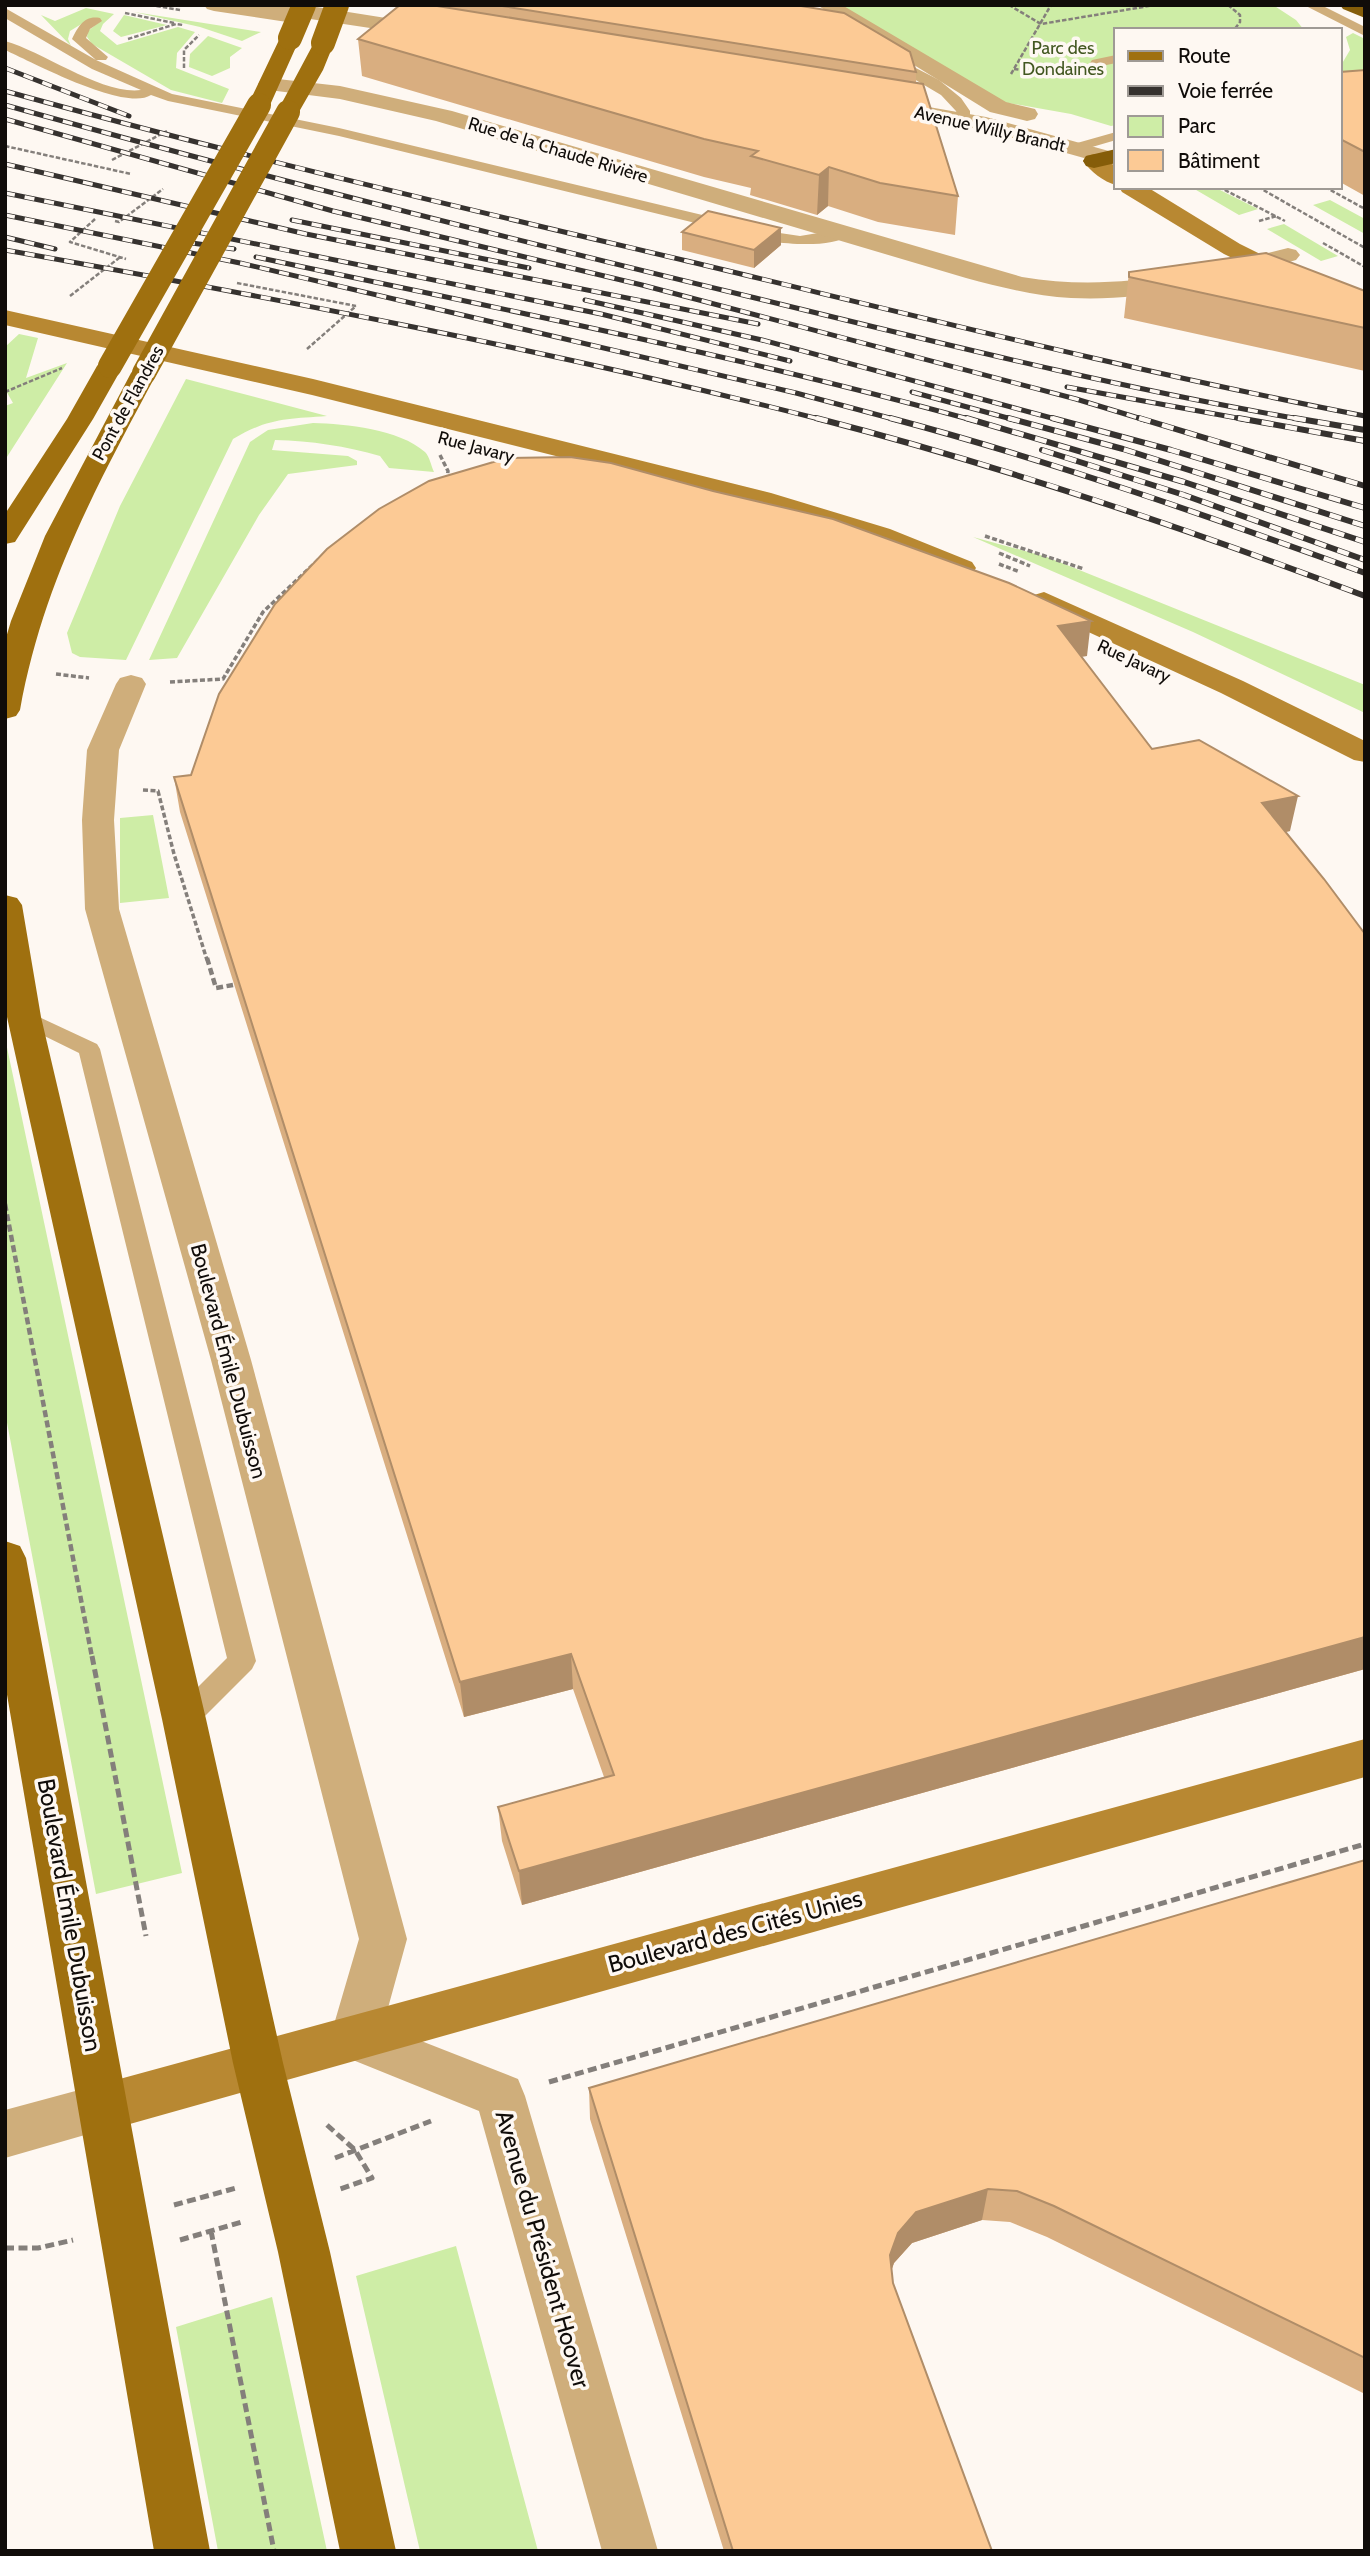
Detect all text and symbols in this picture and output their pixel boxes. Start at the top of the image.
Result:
legend [1114,28,1342,189]
park label: Parc des Dondaines [1022,37,1104,80]
text: Route [1178,43,1231,68]
text: Voie ferrée [1178,78,1273,103]
street label: Avenue Willy Brandt [912,101,1068,157]
street label: Rue de la Chaude Rivière [465,112,651,188]
text: Parc [1178,113,1216,138]
text: Bâtiment [1178,148,1260,173]
street label: Pont de Flandres [87,342,169,464]
street label: Rue Javary [435,426,517,468]
street label: Rue Javary [1094,634,1174,688]
street label: Boulevard Émile Dubuisson [186,1241,272,1481]
street label: Boulevard Émile Dubuisson [32,1776,108,2054]
street label: Boulevard des Cités Unies [605,1883,865,1979]
street label: Avenue du Président Hoover [489,2107,597,2392]

